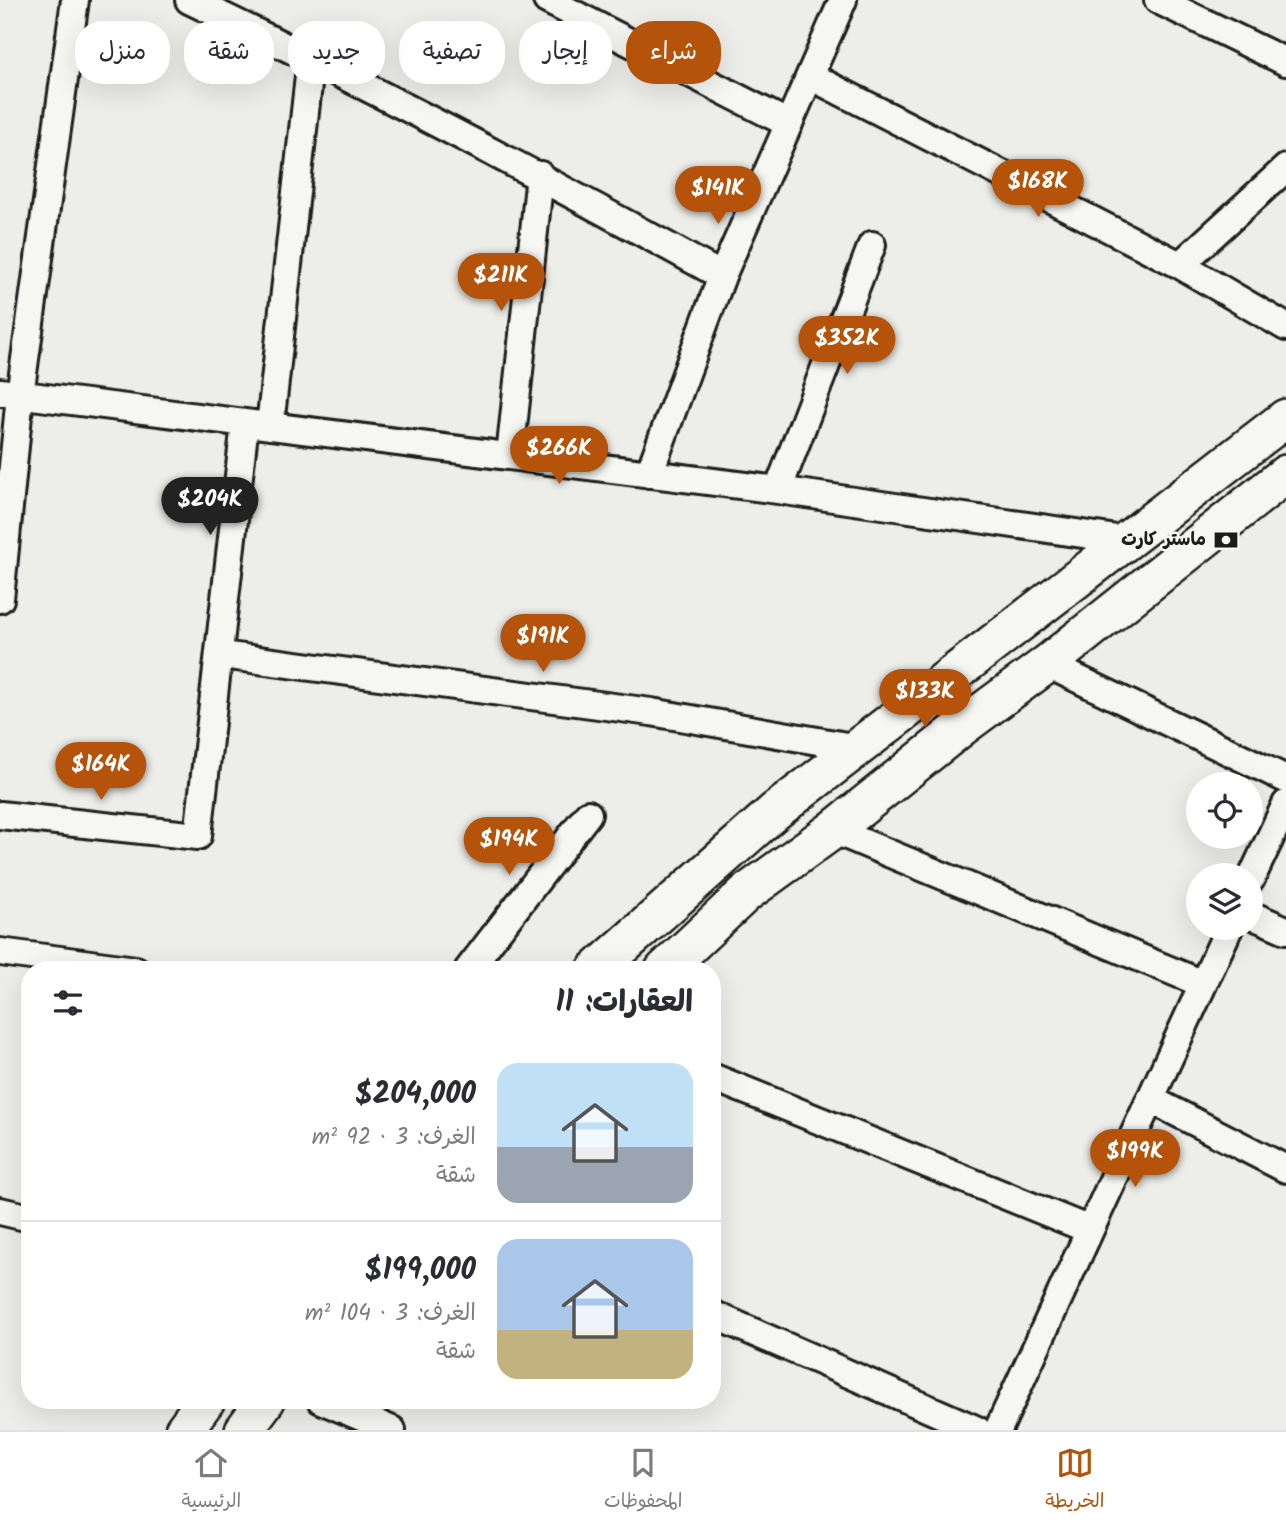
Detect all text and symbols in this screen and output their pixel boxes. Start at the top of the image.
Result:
chip: منزل [75,21,170,84]
chip: شقة [184,21,274,84]
chip: جديد [288,21,385,84]
chip: تصفية [399,21,505,84]
chip: إيجار [519,21,612,84]
chip: شراء [626,21,721,84]
pin: $168K [989,160,1087,219]
text: $168K [1008,164,1068,200]
pin: $141K [669,166,767,226]
text: $141K [691,171,745,207]
pin: $211K [452,254,550,313]
text: $211K [474,258,528,294]
pin: $352K [798,316,896,376]
text: $352K [814,321,880,357]
pin: $266K [510,426,608,486]
text: $266K [526,431,592,467]
pin: $204K [161,477,259,537]
text: $204K [177,482,243,518]
place label: ماستر كارت [1121,526,1206,555]
bank icon: ماستر كارت [1212,526,1240,554]
pin: $191K [494,614,592,674]
text: $191K [517,619,570,655]
pin: $133K [876,670,974,729]
text: $133K [895,674,955,710]
pin: $164K [52,742,150,802]
text: $164K [71,747,131,783]
map controls [1186,772,1263,940]
button: locate [1186,772,1263,849]
pin: $194K [460,818,558,877]
text: $194K [480,822,538,858]
button: layers [1186,863,1263,940]
text: العقارات: 11 [555,979,693,1027]
icon: filters [49,984,87,1022]
text: $204,000 [355,1071,476,1119]
icon: home [553,1091,637,1175]
text: الغرف: 3 · 92 m² [312,1120,476,1156]
pin: $199K [1086,1130,1184,1189]
text: $199K [1106,1134,1164,1170]
text: شقة [436,1158,476,1194]
text: $199,000 [365,1247,476,1295]
icon: home [553,1267,637,1351]
text: الغرف: 3 · 104 m² [305,1296,476,1332]
text: شقة [436,1334,476,1370]
tab: الرئيسية [181,1444,241,1517]
tab: المحفوظات [604,1444,682,1517]
tab: الخريطة [1045,1444,1105,1517]

